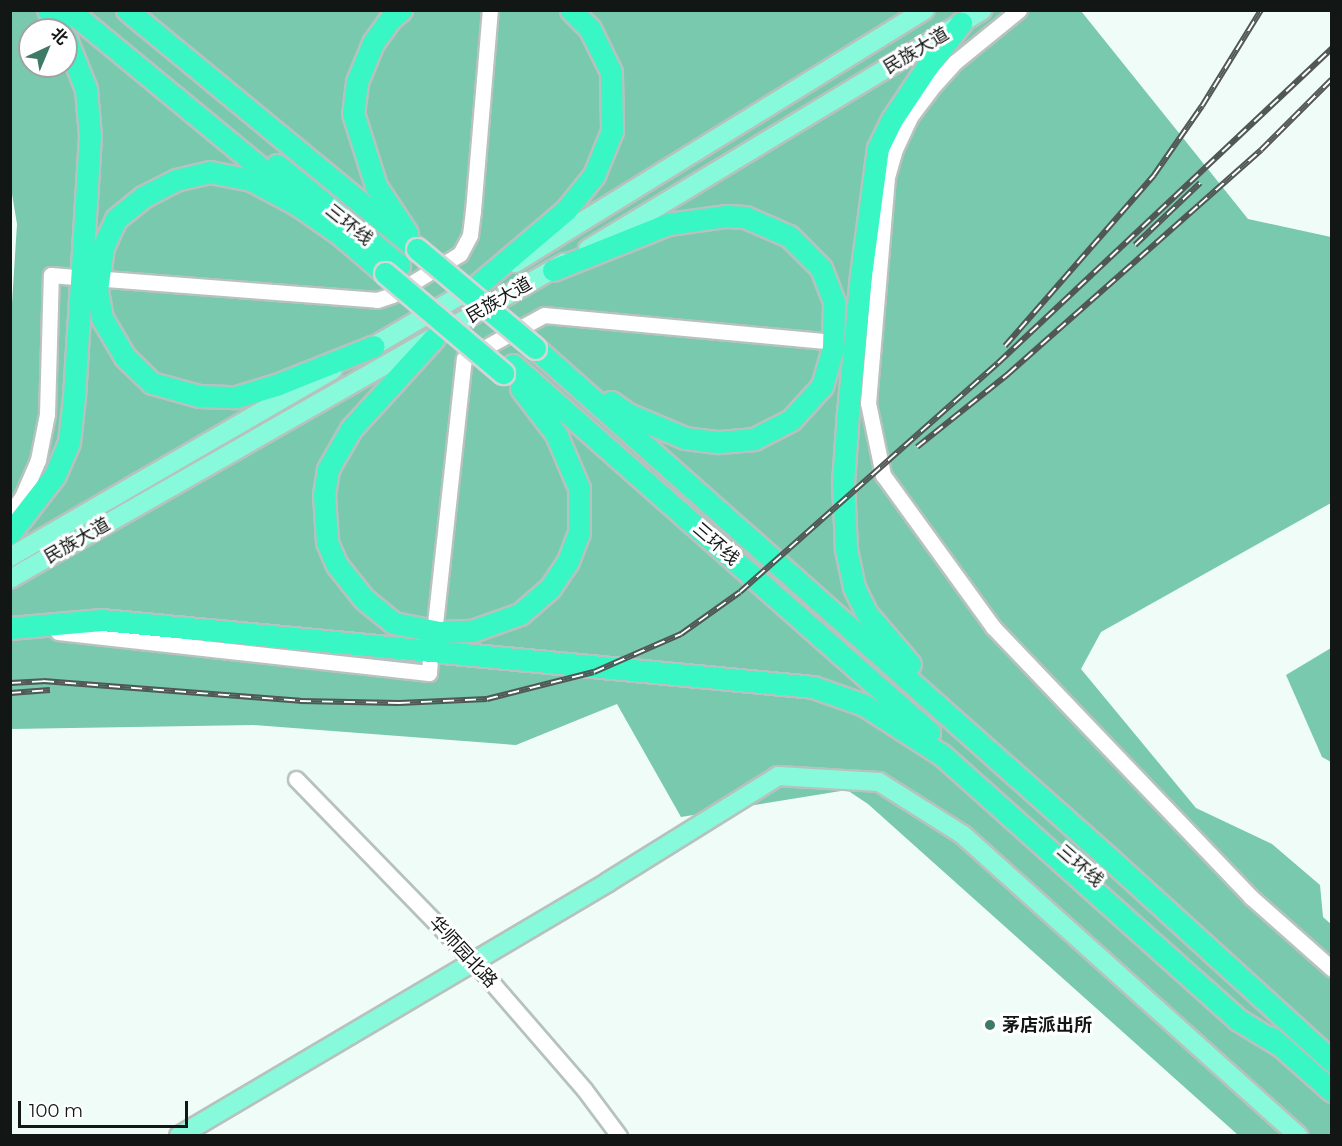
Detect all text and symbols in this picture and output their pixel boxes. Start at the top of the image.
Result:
north arrow [18,18,78,78]
street label: 民族大道 [880,23,952,79]
text: 北 [47,24,72,49]
street label: 三环线 [321,200,377,250]
street label: 民族大道 [462,273,536,327]
street label: 民族大道 [40,514,114,568]
street label: 三环线 [689,518,743,570]
street label: 三环线 [1053,840,1107,892]
street label: 华师园北路 [424,912,502,992]
place label: 茅店派出所 [1002,1014,1092,1036]
marker: 茅店派出所 [983,1018,997,1032]
scale bar [21,1089,190,1127]
text: 100 m [29,1100,83,1122]

